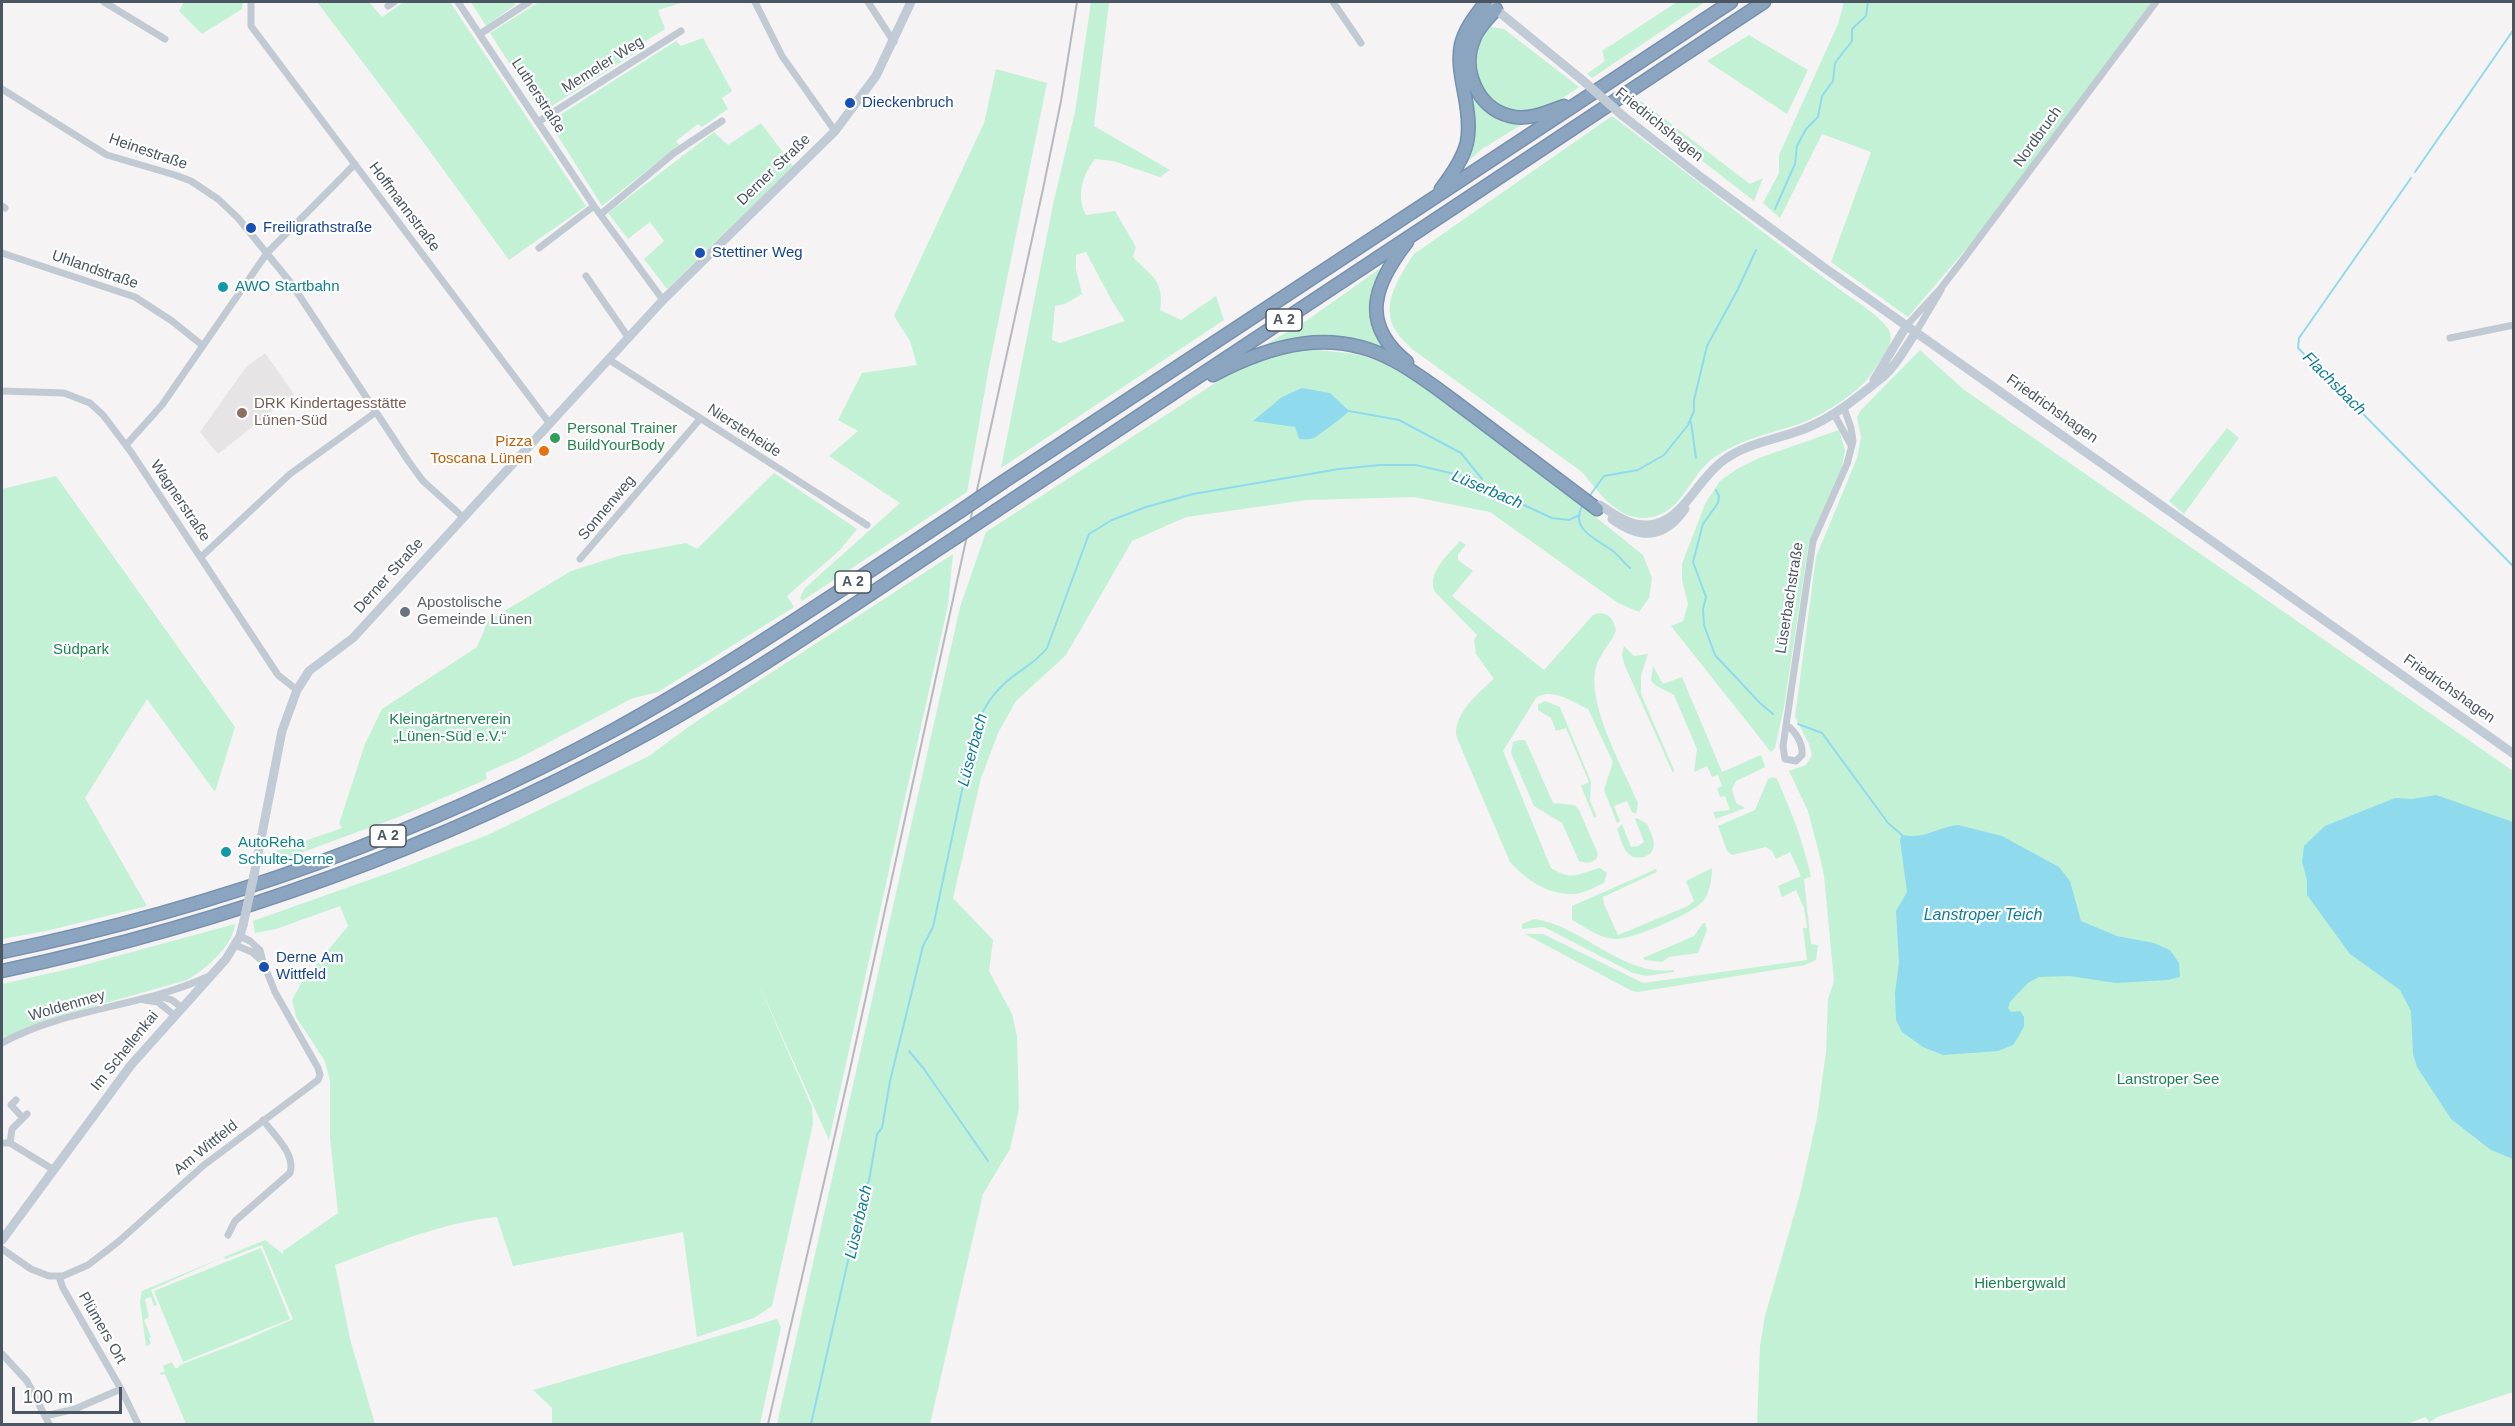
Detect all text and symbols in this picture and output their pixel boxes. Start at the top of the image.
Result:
street label: Memeler Weg [559,33,647,97]
street label: Lutherstraße [507,55,569,137]
street label: Friedrichshagen [1612,84,1706,166]
place label: Dieckenbruch [862,94,954,112]
marker: Dieckenbruch [843,96,857,110]
street label: Nordbruch [2010,103,2066,171]
street label: Heinestraße [106,130,190,174]
street label: Derner Straße [734,131,814,209]
street label: Hoffmannstraße [365,159,443,255]
place label: Freiligrathstraße [263,219,372,237]
marker: Freiligrathstraße [244,221,258,235]
place label: Stettiner Weg [712,244,803,262]
marker: Stettiner Weg [693,246,707,260]
street label: Uhlandstraße [50,247,140,293]
place label: AWO Startbahn [235,278,339,296]
marker: AWO Startbahn [216,280,230,294]
road number: A 2 [1266,309,1302,331]
water label: Flachsbach [2298,348,2370,420]
street label: Friedrichshagen [2003,371,2101,447]
place label: DRK Kindertagesstätte Lünen-Süd [254,395,407,430]
street label: Niersteheide [704,401,784,461]
marker: DRK Kindertagesstätte Lünen-Süd [235,406,249,420]
place label: Personal Trainer BuildYourBody [567,420,677,455]
marker: Personal Trainer BuildYourBody [548,431,562,445]
place label: Pizza Toscana Lünen [430,433,532,468]
marker: Pizza Toscana Lünen [537,444,551,458]
street label: Wagnerstraße [146,457,214,545]
water label: Lüserbach [1449,467,1525,513]
street label: Sonnenweg [575,472,639,544]
street label: Derner Straße [351,535,427,617]
street label: Lüserbachstraße [1772,541,1808,655]
road number: A 2 [835,571,871,593]
place label: Apostolische Gemeinde Lünen [417,594,532,629]
marker: Apostolische Gemeinde Lünen [398,605,412,619]
park label: Südpark [53,641,109,659]
street label: Friedrichshagen [2400,651,2498,727]
park label: Kleingärtnerverein „Lünen-Süd e.V.“ [389,711,511,746]
water label: Lüserbach [954,711,992,789]
road number: A 2 [370,825,406,847]
place label: AutoReha Schulte-Derne [238,834,334,869]
marker: AutoReha Schulte-Derne [219,845,233,859]
water label: Lanstroper Teich [1924,906,2042,926]
place label: Derne Am Wittfeld [276,949,344,984]
marker: Derne Am Wittfeld [257,960,271,974]
street label: Woldenmey [27,986,107,1026]
street label: Im Schellenkai [87,1007,163,1095]
park label: Lanstroper See [2117,1071,2219,1089]
street label: Am Wittfeld [171,1117,241,1179]
water label: Lüserbach [841,1183,877,1261]
park label: Hienbergwald [1974,1275,2066,1293]
street label: Plümers Ort [74,1289,130,1367]
scale bar [15,1375,124,1413]
text: 100 m [23,1387,73,1407]

